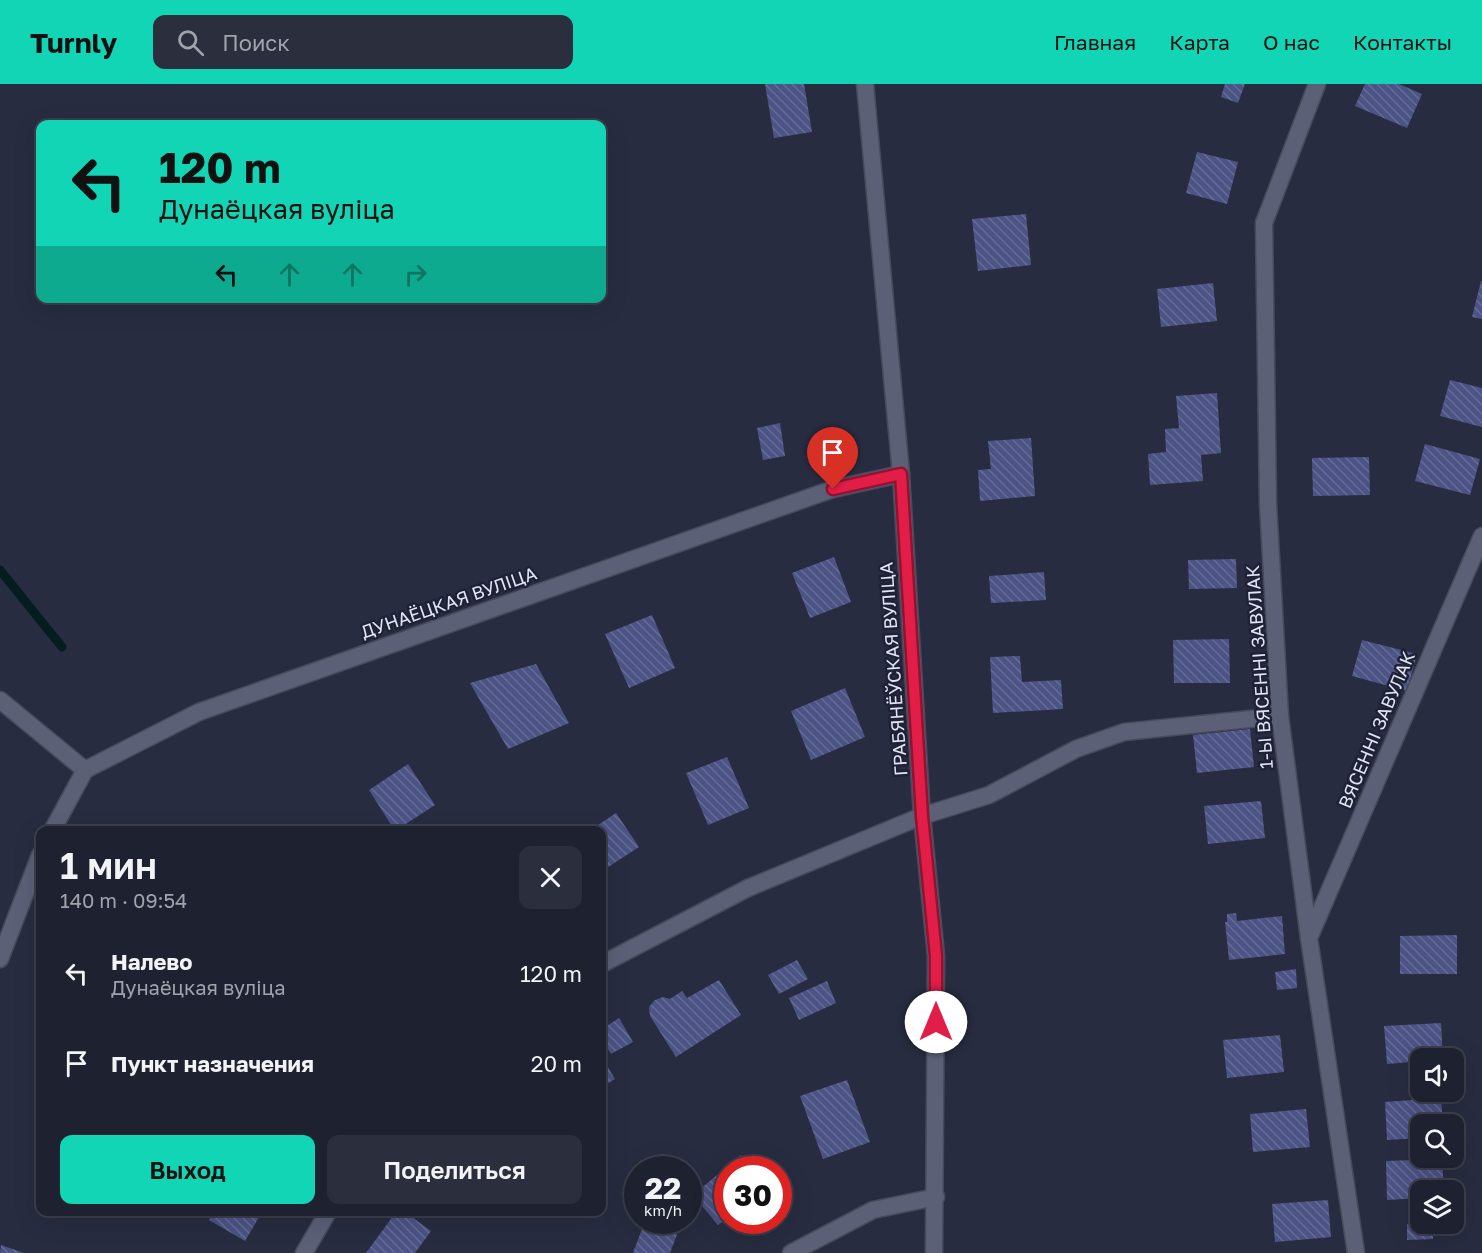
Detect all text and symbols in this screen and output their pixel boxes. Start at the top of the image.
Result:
search box [153,15,573,69]
text: Turnly [30,26,117,59]
icon: search [174,26,207,59]
text: Поиск [222,29,290,56]
text: Главная [1054,29,1136,55]
text: Карта [1169,29,1230,55]
text: О нас [1263,29,1320,55]
text: Контакты [1353,29,1452,55]
text: 120 m [159,142,281,192]
icon: left [60,144,138,222]
text: Дунаёцкая вуліца [159,193,395,225]
icon: left [210,258,243,291]
icon: ahead [273,258,306,291]
icon: ahead [336,258,369,291]
icon: right [399,258,432,291]
pin [807,427,858,489]
icon: arrive [816,436,849,469]
street label: ГРАБЯНЁЎСКАЯ ВУЛІЦА [875,561,911,777]
street label: ДУНАЁЦКАЯ ВУЛІЦА [358,562,539,642]
street label: 1-Ы ВЯСЕННІ ЗАВУЛАК [1241,564,1277,770]
street label: ВЯСЕННІ ЗАВУЛАК [1333,648,1419,811]
text: 1 мин [60,844,157,887]
button: close [519,846,582,909]
text: 140 m · 09:54 [60,888,187,912]
text: Налево [111,948,193,975]
icon: left [60,957,93,990]
text: 120 m [520,960,582,987]
text: Дунаёцкая вуліца [111,975,286,999]
position arrow [904,990,968,1054]
icon: arrive [60,1047,93,1080]
map controls [1410,1048,1464,1234]
button: sound [1410,1048,1464,1102]
text: Пункт назначения [111,1050,314,1077]
text: 20 m [531,1050,582,1077]
button: search [1410,1114,1464,1168]
button: Выход [60,1135,315,1204]
button: Поделиться [327,1135,582,1204]
speed limit sign: 30 [714,1156,792,1234]
text: 22 [645,1170,681,1206]
button: layers [1410,1180,1464,1234]
text: km/h [644,1201,682,1219]

